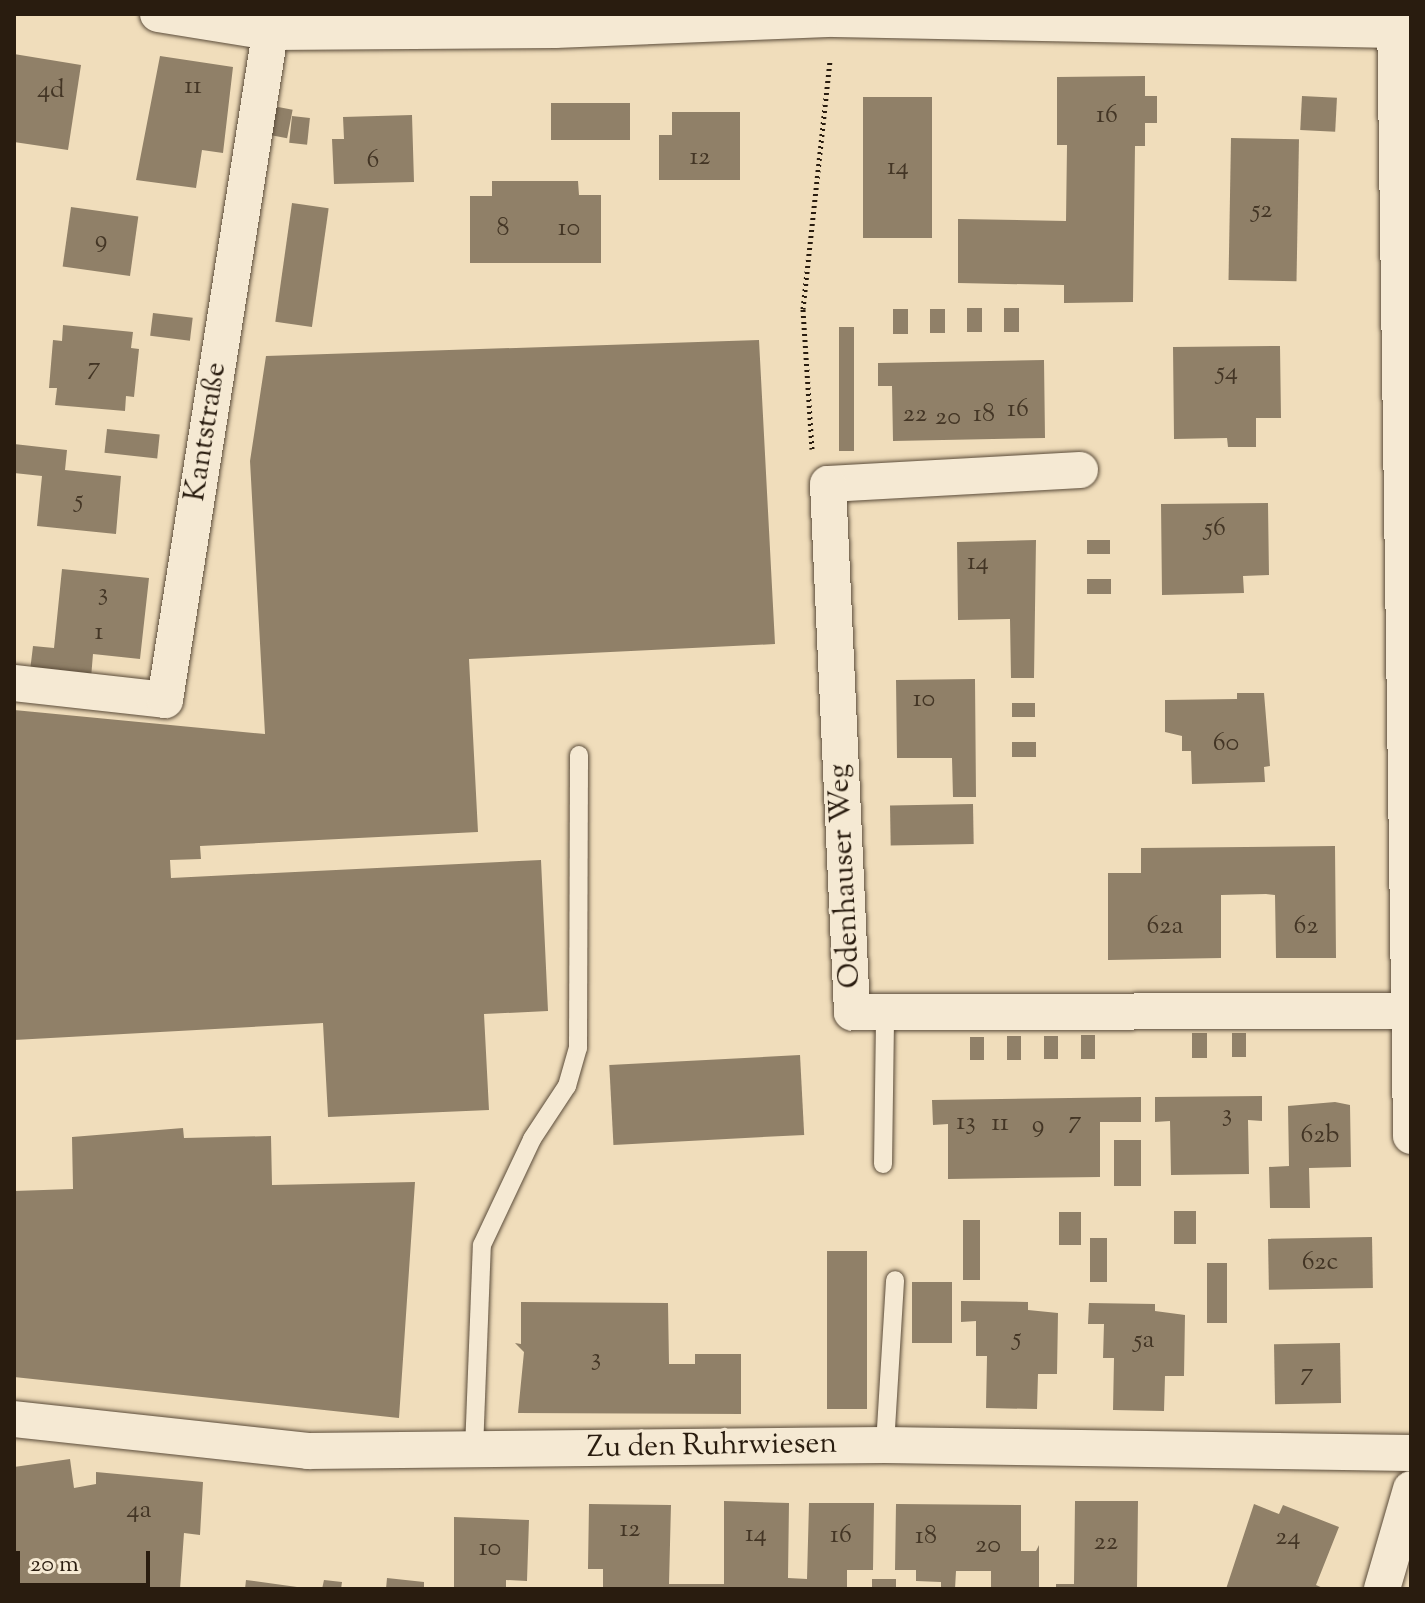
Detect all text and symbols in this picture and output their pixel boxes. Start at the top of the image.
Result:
house number: 11 [184,71,202,103]
house number: 4d [37,75,65,107]
house number: 16 [1096,100,1118,132]
house number: 12 [689,142,711,174]
house number: 6 [367,145,379,177]
house number: 14 [887,152,909,184]
house number: 52 [1251,195,1273,227]
house number: 8 [497,213,509,245]
house number: 10 [558,213,580,245]
house number: 9 [95,225,107,257]
house number: 7 [87,352,101,384]
house number: 54 [1216,357,1238,389]
street label: Kantstraße [178,360,236,504]
house number: 16 [1007,394,1029,426]
house number: 22 [903,399,927,431]
house number: 18 [973,399,995,431]
house number: 20 [935,402,961,434]
house number: 5 [75,485,83,517]
house number: 56 [1204,513,1226,545]
house number: 14 [967,547,989,579]
house number: 3 [98,578,108,610]
house number: 1 [95,617,103,649]
house number: 10 [913,684,935,716]
house number: 60 [1213,728,1239,760]
street label: Odenhauser Weg [822,763,870,989]
house number: 62a [1147,911,1183,943]
house number: 62 [1294,911,1318,943]
house number: 3 [1222,1099,1232,1131]
house number: 7 [1068,1106,1082,1138]
house number: 13 [956,1107,976,1139]
house number: 11 [991,1108,1009,1140]
house number: 9 [1032,1110,1044,1142]
house number: 62b [1301,1120,1339,1152]
house number: 62c [1302,1247,1338,1279]
house number: 5 [1013,1323,1021,1355]
house number: 5a [1134,1325,1154,1357]
house number: 3 [591,1343,601,1375]
house number: 7 [1300,1358,1314,1390]
street label: Zu den Ruhrwiesen [587,1427,837,1467]
house number: 4a [126,1495,152,1527]
house number: 12 [619,1514,641,1546]
house number: 14 [745,1519,767,1551]
house number: 16 [830,1520,852,1552]
house number: 18 [915,1521,937,1553]
house number: 24 [1275,1522,1301,1554]
house number: 22 [1094,1527,1118,1559]
house number: 20 [975,1530,1001,1562]
house number: 10 [479,1533,501,1565]
scale bar [20,1535,154,1585]
text: 20 m [30,1548,79,1582]

